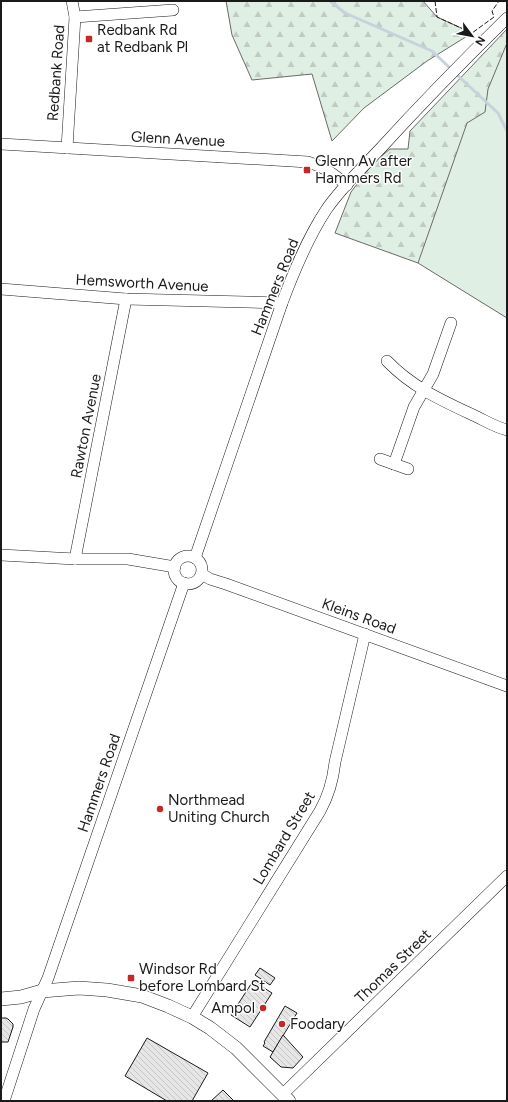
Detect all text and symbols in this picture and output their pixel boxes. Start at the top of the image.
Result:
north arrow [452,16,492,56]
place label: Redbank Rd at Redbank Pl [97,21,188,56]
street label: Redbank Road [44,24,68,122]
marker: Redbank Rd at Redbank Pl [84,34,94,44]
text: N [472,34,488,48]
street label: Glenn Avenue [131,128,225,150]
place label: Glenn Av after Hammers Rd [315,152,412,187]
marker: Glenn Av after Hammers Rd [302,165,312,175]
street label: Hammers Road [247,236,303,338]
street label: Hemsworth Avenue [75,271,209,295]
street label: Rawton Avenue [67,372,105,480]
street label: Kleins Road [319,594,399,638]
street label: Hammers Road [74,731,124,835]
street label: Lombard Street [249,788,319,888]
place label: Northmead Uniting Church [168,791,270,826]
marker: Northmead Uniting Church [155,804,165,814]
street label: Thomas Street [351,925,435,1007]
place label: Windsor Rd before Lombard St [139,960,266,995]
marker: Windsor Rd before Lombard St [126,973,136,983]
place label: Ampol [211,999,255,1017]
marker: Ampol [258,1003,268,1013]
place label: Foodary [290,1015,345,1033]
marker: Foodary [277,1019,287,1029]

